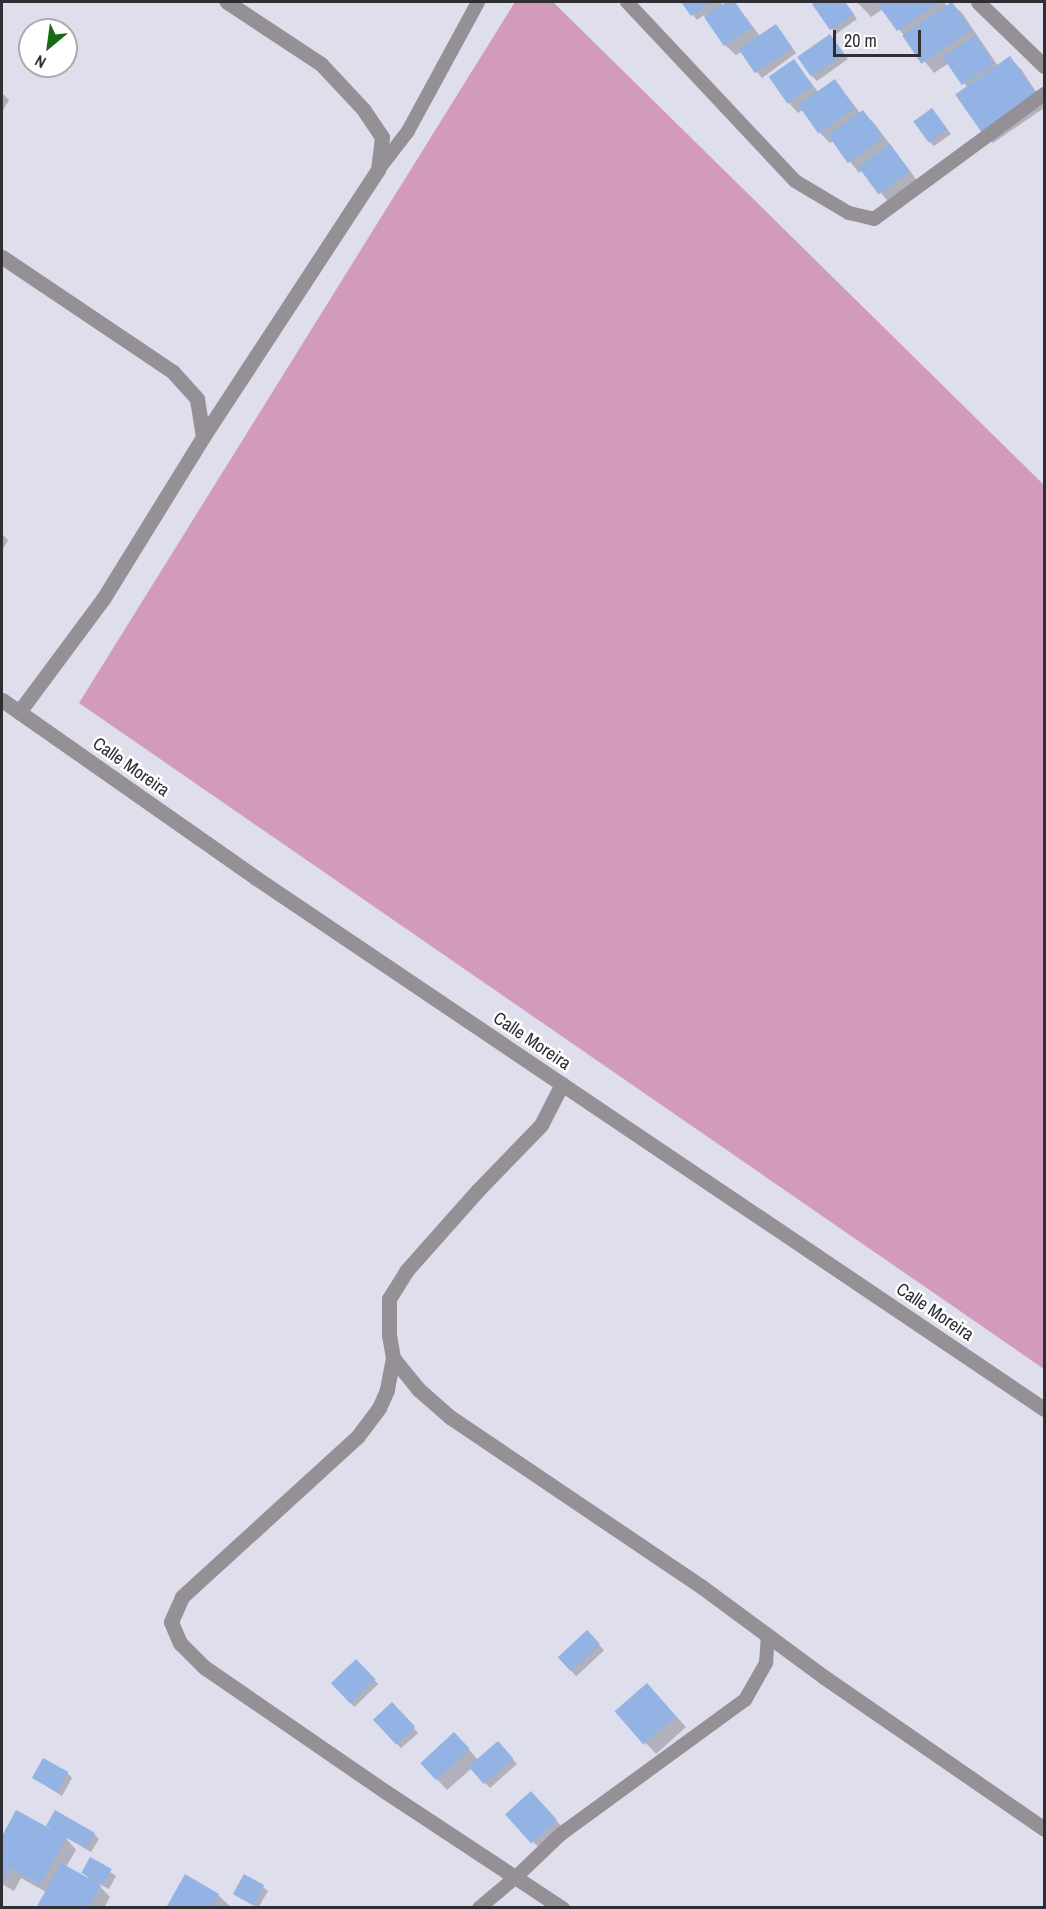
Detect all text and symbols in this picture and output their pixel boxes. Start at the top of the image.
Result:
north arrow [18,18,78,78]
scale bar [836,18,924,56]
text: 20 m [844,28,877,53]
text: N [31,50,50,74]
street label: Calle Moreira [89,733,173,801]
street label: Calle Moreira [489,1007,575,1075]
street label: Calle Moreira [892,1278,978,1346]

